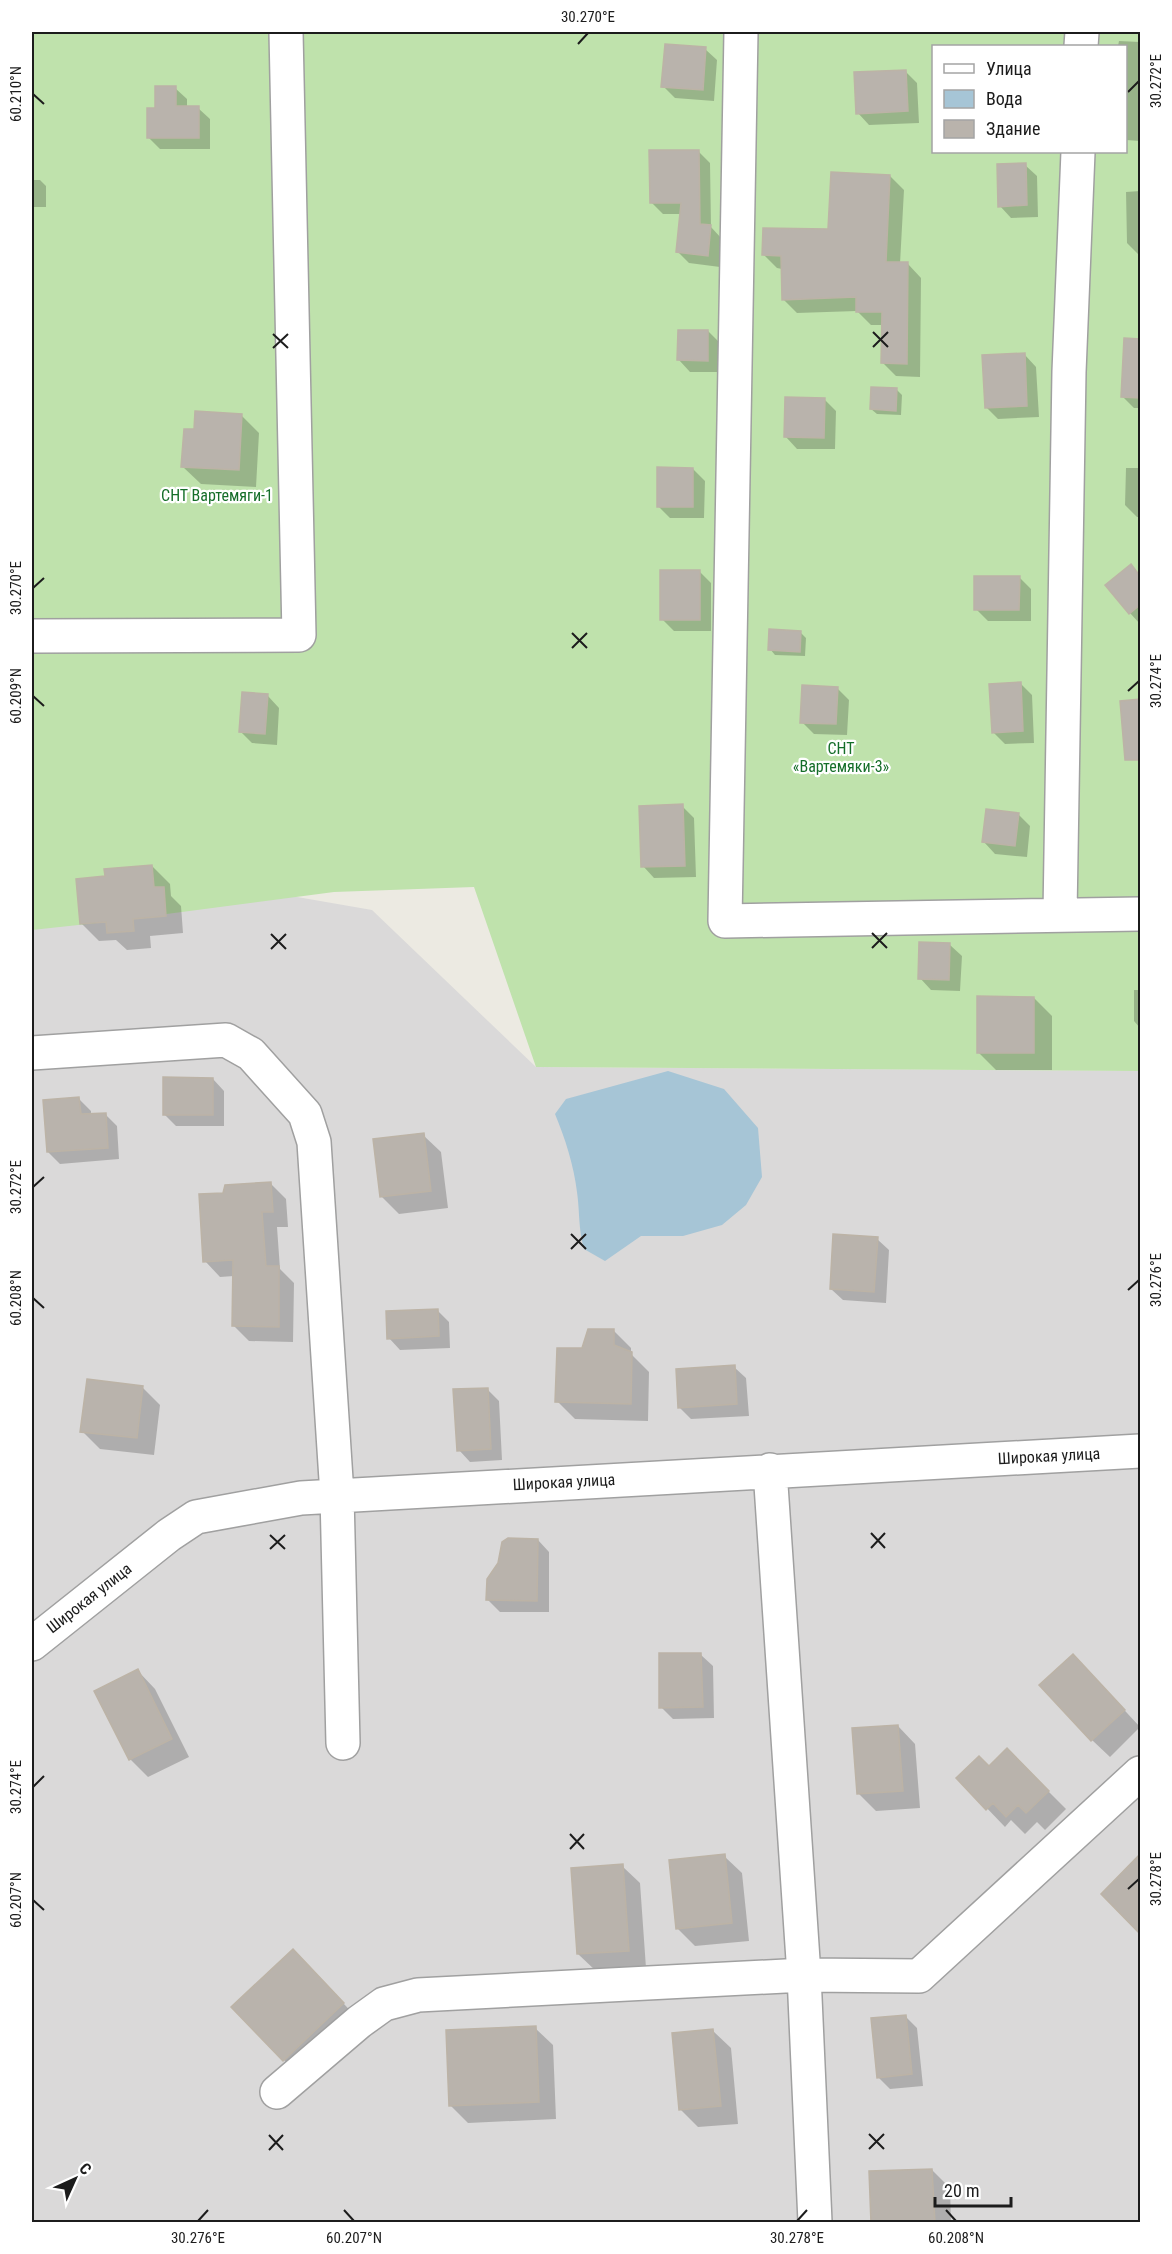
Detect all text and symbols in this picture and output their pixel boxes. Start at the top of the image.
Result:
text: 30.270°E [561,8,615,26]
legend [932,45,1127,153]
text: 30.272°E [1147,54,1165,108]
text: Улица [986,58,1032,79]
text: 60.210°N [7,66,25,122]
text: Вода [986,88,1023,109]
text: Здание [986,118,1040,139]
park label: СНТ Вартемяги-1 [161,486,273,505]
text: 30.270°E [7,561,25,615]
text: 30.274°E [1147,654,1165,708]
text: 60.209°N [7,668,25,724]
park label: СНТ «Вартемяки-3» [793,739,890,776]
text: 30.272°E [7,1160,25,1214]
text: 30.276°E [1147,1253,1165,1307]
text: 60.208°N [7,1270,25,1326]
street label: Широкая улица [997,1444,1101,1468]
street label: Широкая улица [512,1470,616,1494]
street label: Широкая улица [43,1559,135,1637]
text: 30.274°E [7,1760,25,1814]
text: 30.278°E [1147,1852,1165,1906]
text: 60.207°N [7,1872,25,1928]
north arrow [45,2149,105,2209]
text: С [75,2159,95,2179]
scale bar [935,2170,1012,2208]
text: 20 m [944,2180,979,2201]
text: 30.276°E [171,2229,225,2247]
text: 60.207°N [326,2229,382,2247]
text: 30.278°E [770,2229,824,2247]
text: 60.208°N [928,2229,984,2247]

